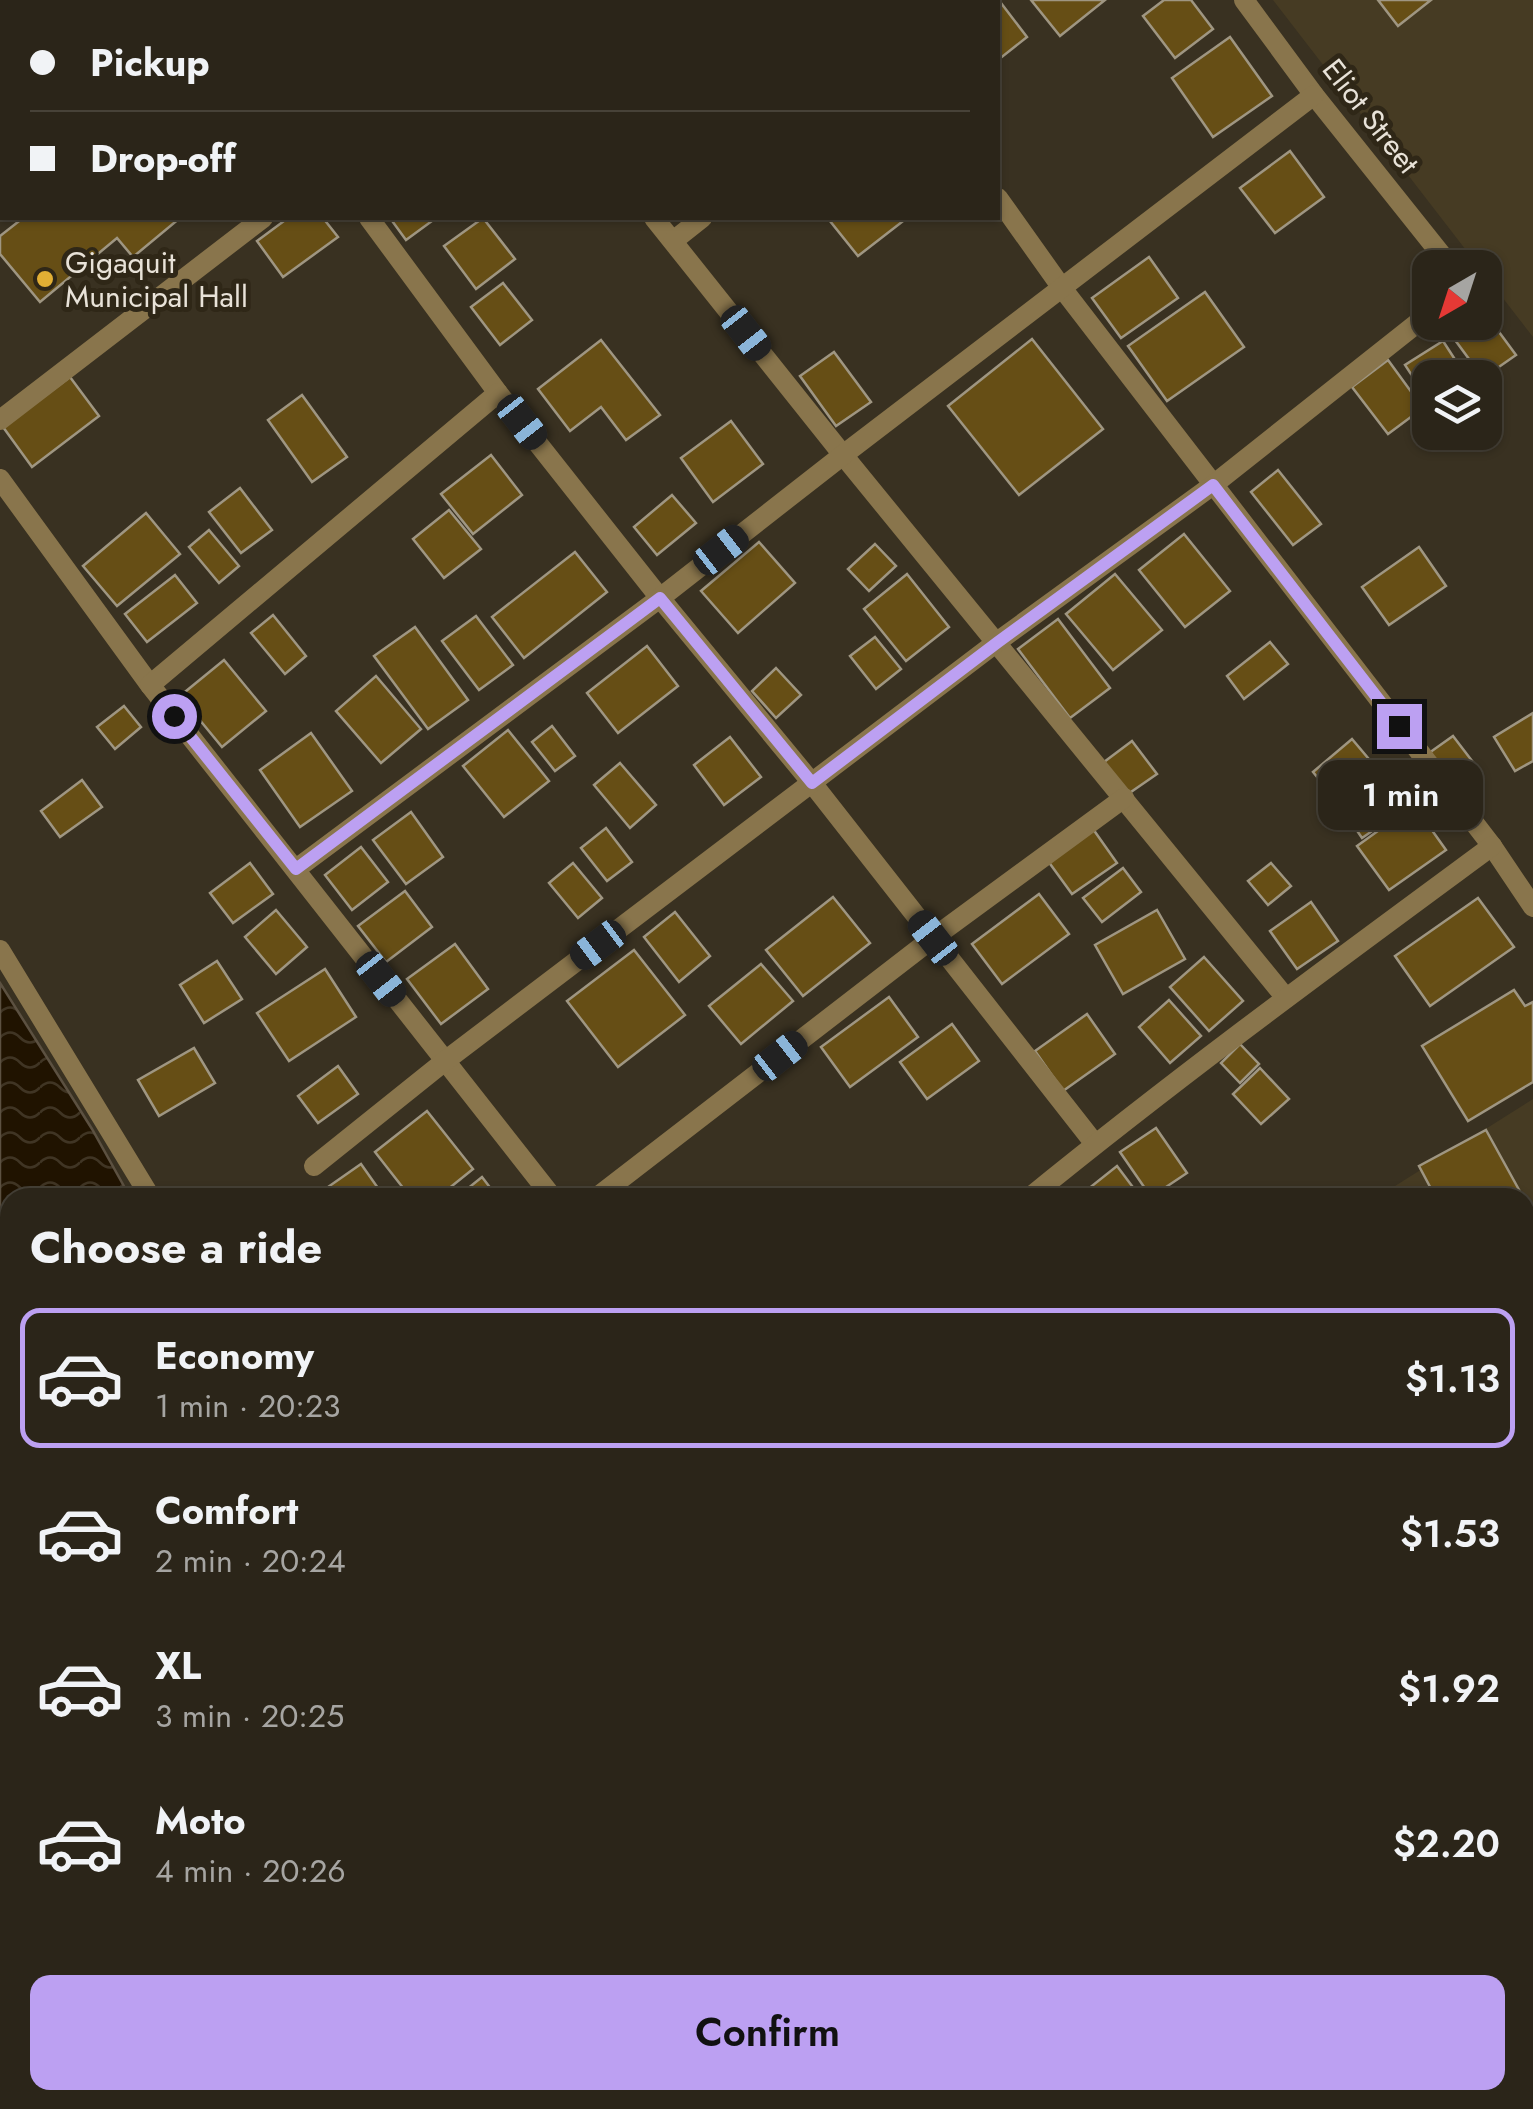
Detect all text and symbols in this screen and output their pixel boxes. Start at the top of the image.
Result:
text: Pickup [90,35,210,90]
street label: Eliot Street [1312,49,1430,183]
text: Drop-off [90,131,236,186]
place label: Gigaquit Municipal Hall [65,241,248,318]
north arrow [1412,250,1502,340]
map controls [1412,250,1502,450]
marker: Gigaquit Municipal Hall [34,268,56,290]
car [716,300,776,366]
button: layers [1412,360,1502,450]
car [492,389,552,455]
car [688,520,754,580]
route start [152,694,197,739]
route end [1377,704,1422,749]
callout: 1 min [1316,761,1482,831]
text: 1 min [1362,772,1439,818]
car [903,905,963,971]
car [565,915,631,975]
car [351,946,411,1012]
car [747,1026,813,1086]
text: Choose a ride [30,1215,322,1280]
text: Economy [155,1328,314,1383]
icon: car [35,1333,125,1423]
text: $1.13 [1405,1351,1500,1406]
text: 1 min · 20:23 [155,1383,341,1429]
text: Comfort [155,1483,298,1538]
icon: car [35,1488,125,1578]
text: $1.53 [1400,1506,1500,1561]
text: 2 min · 20:24 [155,1538,346,1584]
text: XL [155,1638,201,1693]
icon: car [35,1643,125,1733]
text: $1.92 [1398,1661,1500,1716]
text: 3 min · 20:25 [155,1693,344,1739]
text: Moto [155,1793,246,1848]
icon: car [35,1798,125,1888]
text: $2.20 [1393,1816,1500,1871]
text: 4 min · 20:26 [155,1848,346,1894]
button: Confirm [30,1975,1505,2090]

